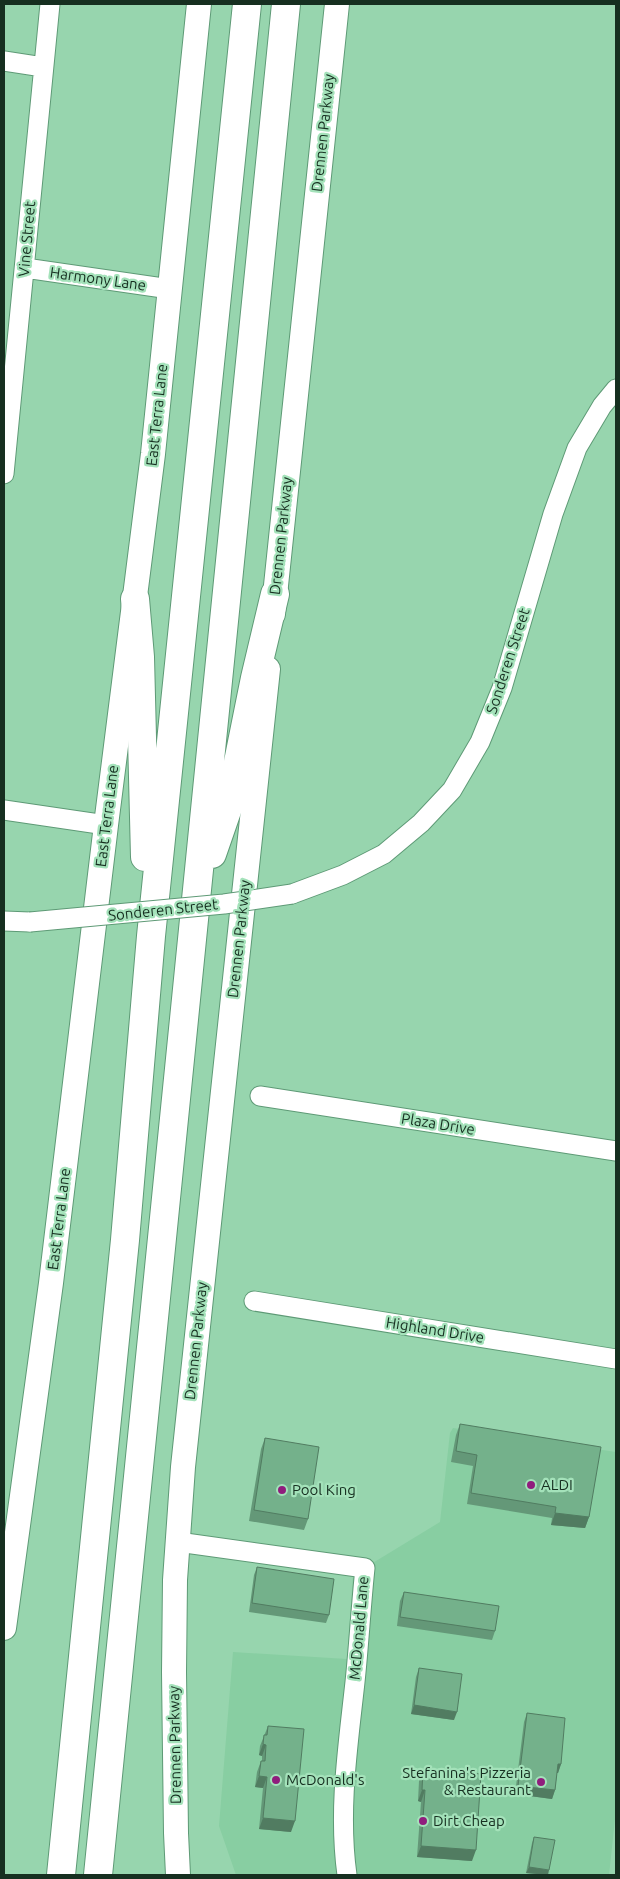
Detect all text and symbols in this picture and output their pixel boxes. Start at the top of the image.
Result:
street label: Drennen Parkway [308,73,337,193]
street label: Vine Street [15,200,38,277]
street label: Harmony Lane [49,263,147,294]
street label: East Terra Lane [143,363,170,467]
street label: Drennen Parkway [266,476,295,596]
street label: Sonderen Street [482,606,533,716]
street label: East Terra Lane [92,764,121,868]
street label: Drennen Parkway [224,879,253,999]
street label: Sonderen Street [107,895,219,924]
street label: Plaza Drive [400,1109,476,1138]
street label: East Terra Lane [44,1167,73,1271]
street label: Drennen Parkway [181,1281,210,1401]
street label: Highland Drive [385,1313,485,1346]
place label: ALDI [541,1476,573,1493]
marker: ALDI [525,1479,537,1491]
place label: Pool King [292,1481,356,1498]
marker: Pool King [276,1484,288,1496]
street label: McDonald Lane [346,1575,372,1680]
street label: Drennen Parkway [165,1686,184,1804]
place label: Stefanina's Pizzeria & Restaurant [402,1764,531,1798]
place label: McDonald's [286,1771,364,1788]
marker: McDonald's [270,1774,282,1786]
marker: Stefanina's Pizzeria & Restaurant [535,1776,547,1788]
place label: Dirt Cheap [433,1812,505,1829]
marker: Dirt Cheap [417,1815,429,1827]

